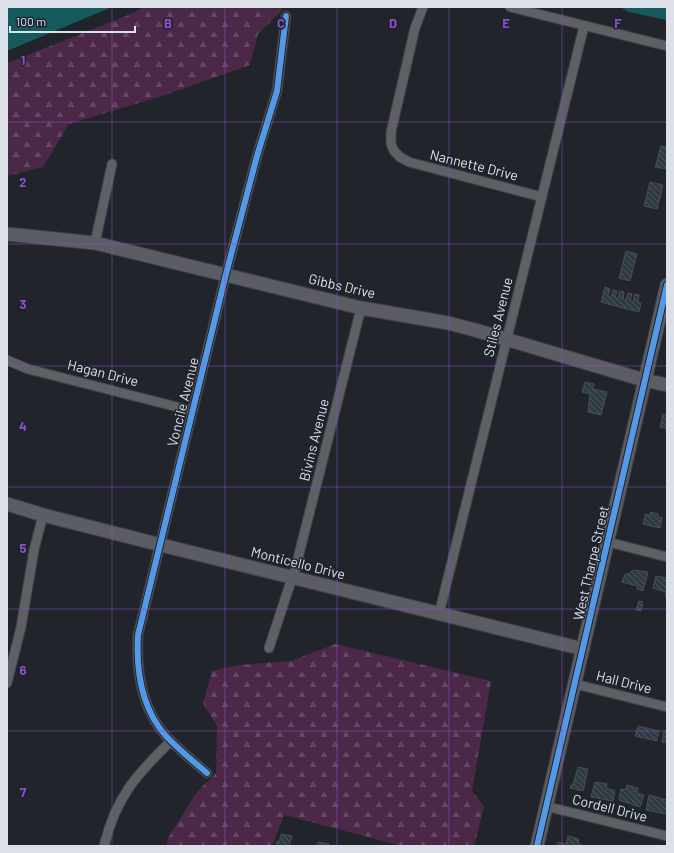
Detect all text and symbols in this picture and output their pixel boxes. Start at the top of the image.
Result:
scale bar [10,8,135,34]
text: 100 m [16,14,46,28]
text: B [164,15,172,31]
text: C [277,15,285,31]
text: D [389,15,397,31]
text: E [502,15,510,31]
text: F [614,15,622,31]
text: 1 [21,52,25,68]
street label: Nannette Drive [428,145,520,184]
text: 2 [19,174,27,190]
street label: Gibbs Drive [307,270,377,301]
street label: Stiles Avenue [479,275,516,358]
text: 3 [19,296,27,312]
street label: Hagan Drive [66,355,140,390]
street label: Voncile Avenue [163,355,202,448]
street label: Bivins Avenue [295,397,332,483]
text: 4 [19,418,27,434]
street label: West Tharpe Street [569,504,612,622]
text: 5 [19,540,27,556]
street label: Monticello Drive [249,543,347,582]
text: 6 [20,662,27,678]
street label: Hall Drive [595,666,654,697]
text: 7 [20,784,27,800]
street label: Cordell Drive [571,790,649,825]

